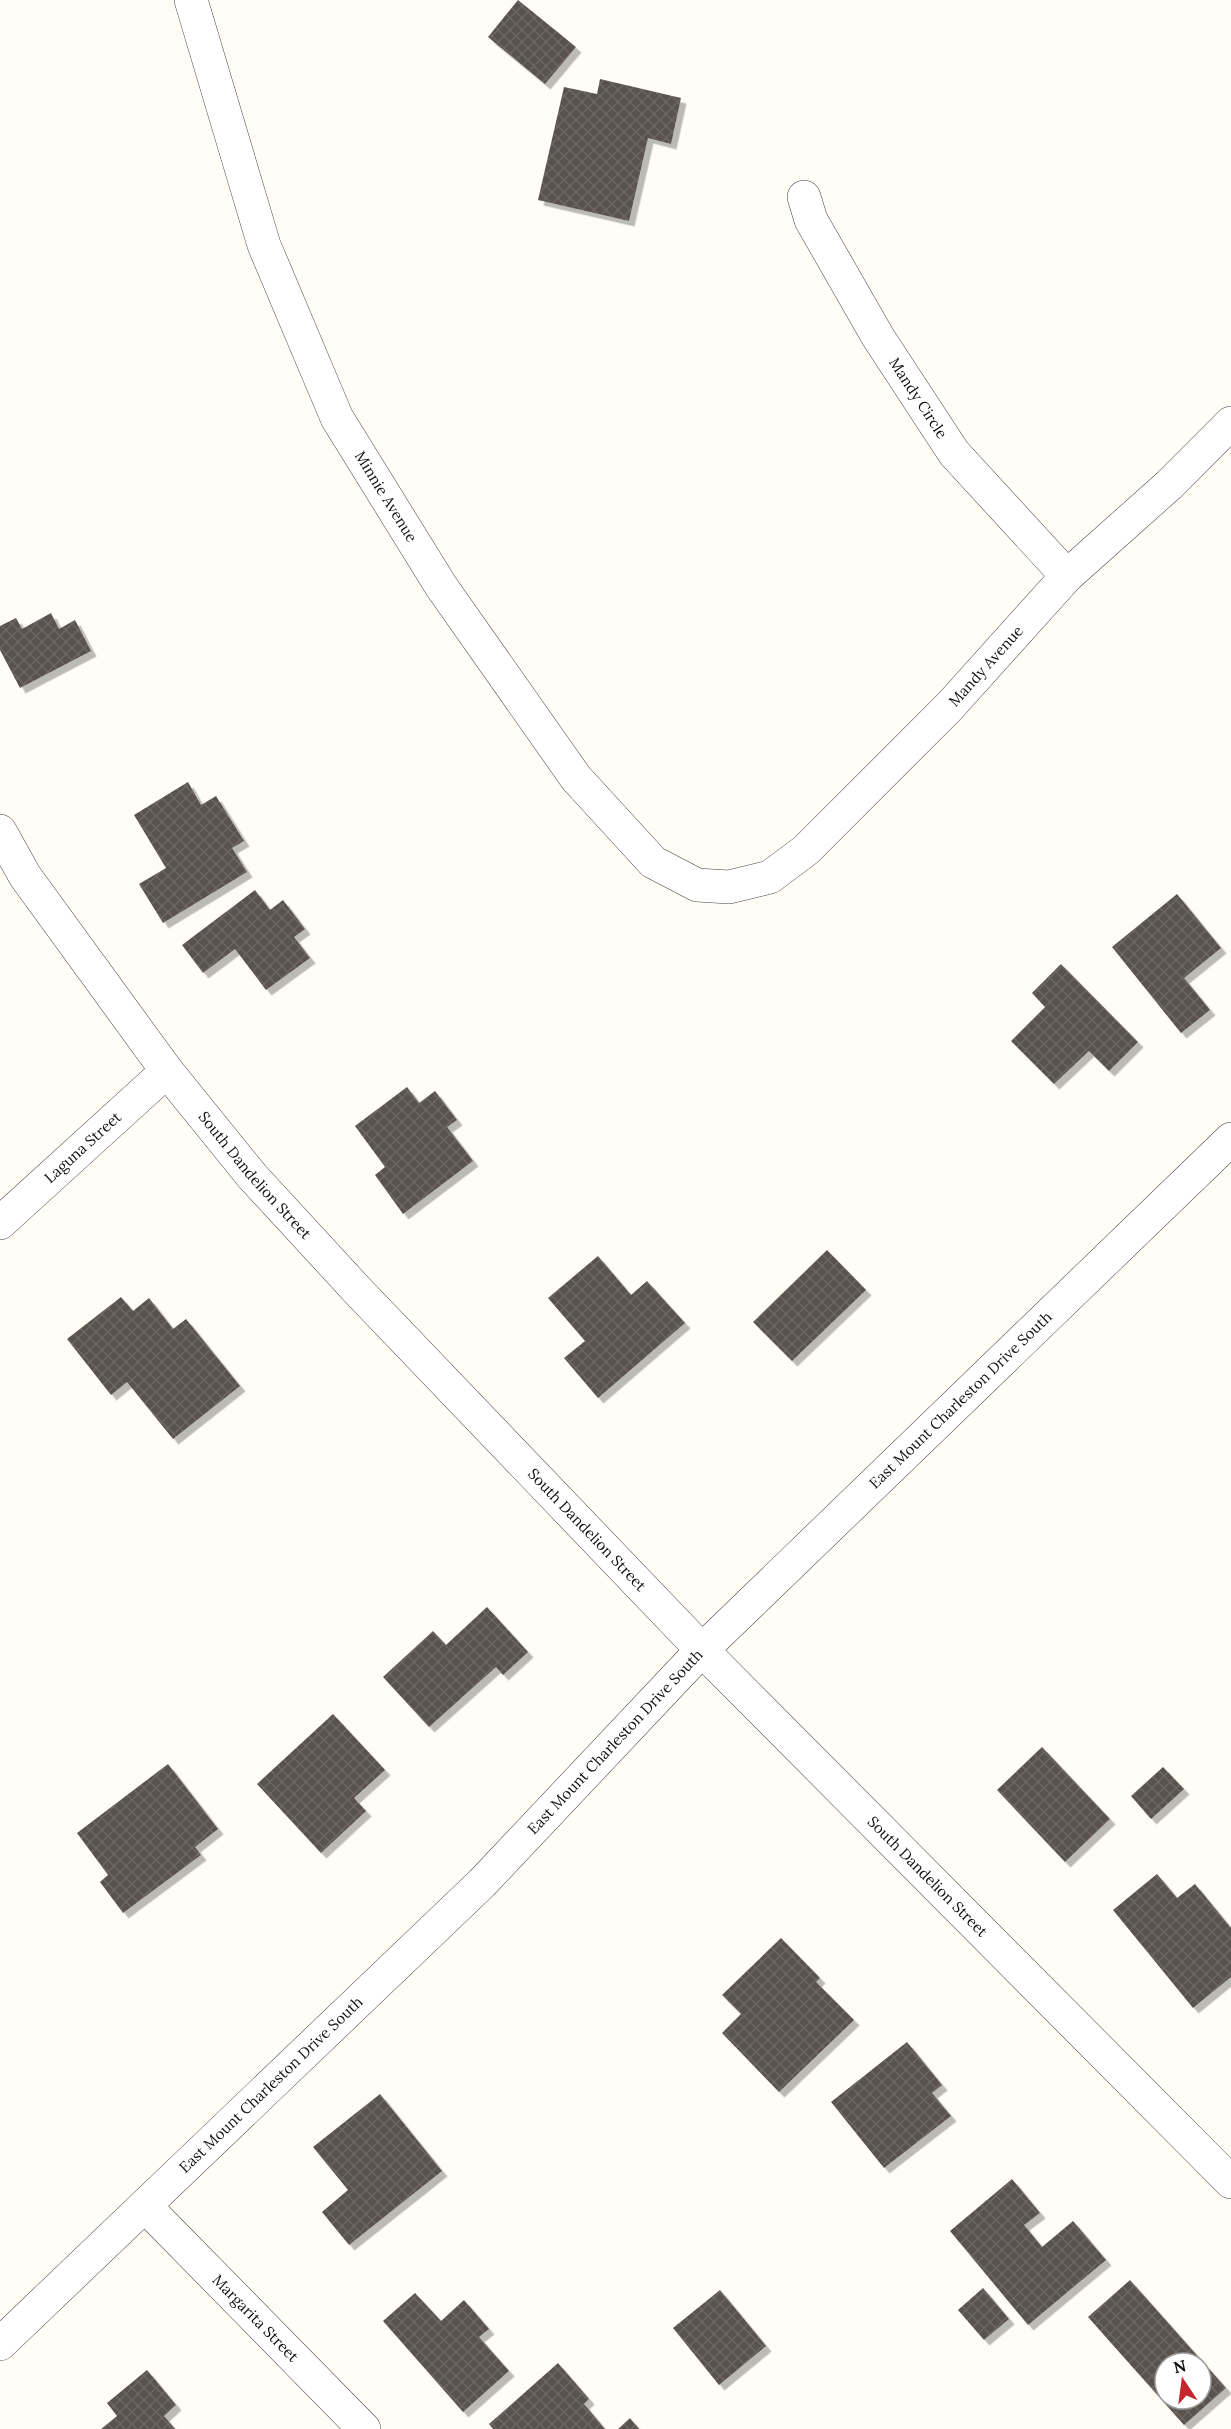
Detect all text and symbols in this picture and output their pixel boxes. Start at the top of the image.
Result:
street label: Mandy Circle [885,354,952,442]
street label: Minnie Avenue [351,447,421,545]
street label: Mandy Avenue [944,621,1027,710]
street label: Laguna Street [40,1107,125,1187]
street label: South Dandelion Street [195,1107,315,1243]
street label: East Mount Charleston Drive South [865,1307,1056,1492]
street label: South Dandelion Street [524,1464,651,1595]
street label: East Mount Charleston Drive South [523,1645,707,1838]
street label: South Dandelion Street [864,1812,992,1941]
street label: East Mount Charleston Drive South [175,1992,367,2177]
street label: Margarita Street [209,2270,303,2366]
north arrow [1153,2351,1213,2411]
text: N [1171,2355,1188,2378]

